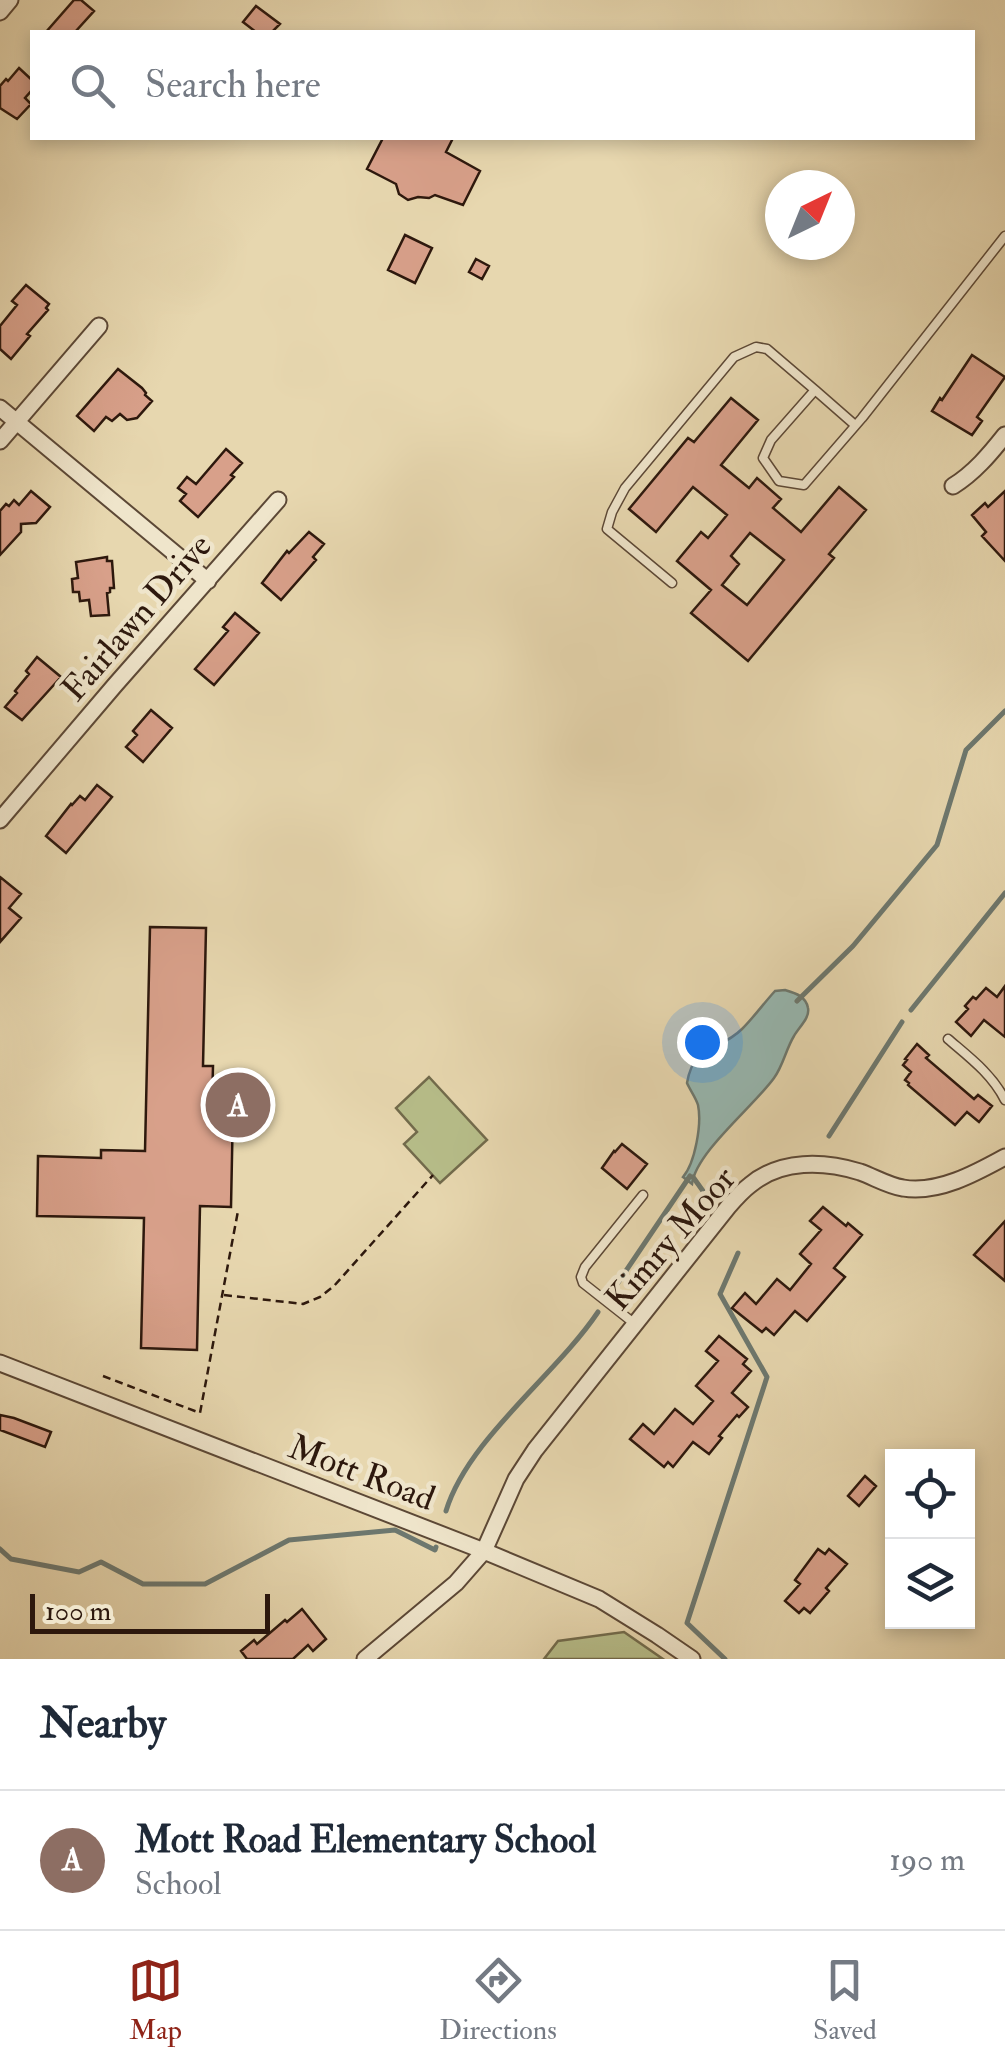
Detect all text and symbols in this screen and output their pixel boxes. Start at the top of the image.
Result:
search box [30,30,975,140]
icon: search [65,58,120,113]
text: Search here [145,61,321,109]
north arrow [765,170,855,260]
street label: Fairlawn Drive [52,525,221,710]
your location [677,1017,728,1068]
pin: A [206,1068,270,1142]
street label: Kimry Moor [596,1158,745,1320]
street label: Mott Road [282,1425,441,1521]
map controls [885,1449,975,1629]
button: locate [885,1449,975,1539]
button: layers [885,1539,975,1629]
scale bar [30,1589,270,1634]
text: 100 m [45,1594,111,1629]
text: Nearby [40,1698,166,1750]
text: Mott Road Elementary School [135,1816,596,1864]
text: A [62,1840,83,1880]
text: 190 m [889,1840,965,1880]
text: School [135,1864,221,1904]
tab: Map [128,1953,183,2048]
tab: Directions [439,1953,557,2048]
tab: Saved [813,1953,877,2048]

